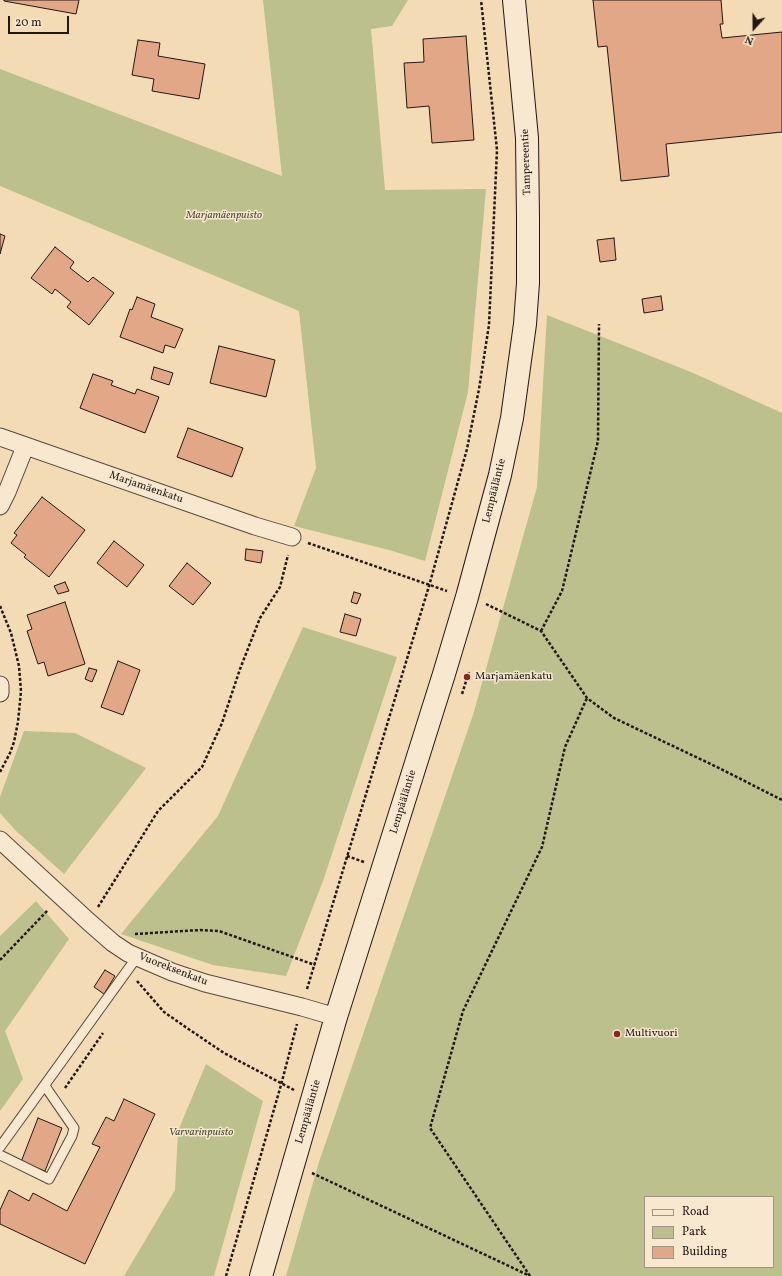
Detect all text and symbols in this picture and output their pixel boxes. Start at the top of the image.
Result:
scale bar [10,8,71,34]
north arrow [734,8,774,48]
text: 20 m [15,15,42,31]
text: N [743,31,756,48]
street label: Tampereentie [519,129,535,195]
park label: Marjamäenpuisto [186,209,262,223]
street label: Lempääläntie [481,457,509,525]
street label: Marjamäenkatu [107,469,185,507]
place label: Marjamäenkatu [475,670,552,684]
marker: Marjamäenkatu [462,672,472,682]
street label: Lempääläntie [388,768,420,836]
street label: Vuoreksenkatu [137,951,209,989]
place label: Multivuori [625,1027,677,1041]
marker: Multivuori [612,1029,622,1039]
street label: Lempääläntie [294,1078,324,1146]
park label: Varvarinpuisto [169,1126,233,1140]
legend [644,1196,774,1268]
text: Road [682,1204,709,1220]
text: Park [682,1224,707,1240]
text: Building [682,1244,727,1260]

